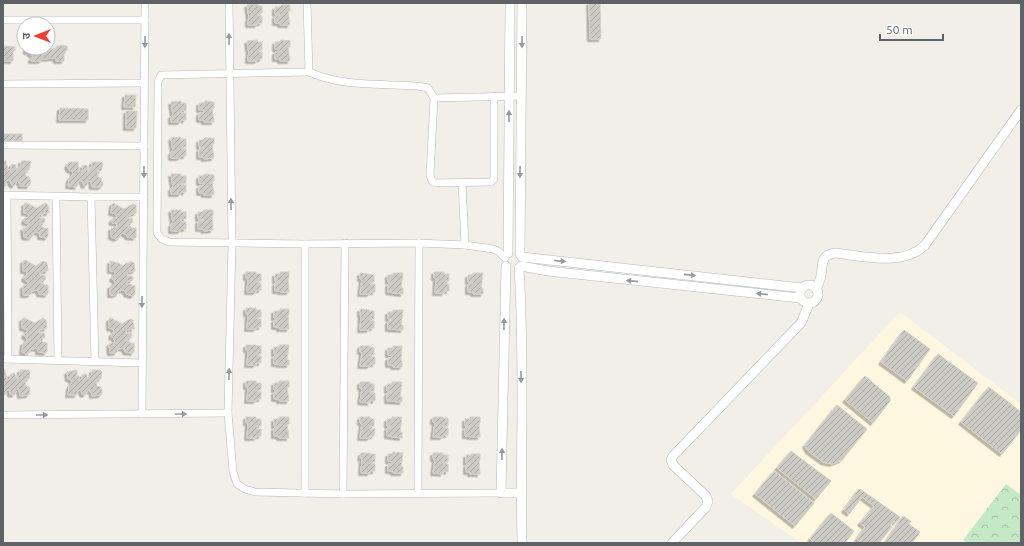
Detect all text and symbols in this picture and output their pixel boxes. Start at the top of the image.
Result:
north arrow [16,16,56,56]
scale bar [880,16,943,42]
text: 50 m [886,23,913,36]
text: उ [20,32,32,39]
one-way arrow [226,32,232,45]
one-way arrow [142,36,148,49]
one-way arrow [518,36,525,48]
one-way arrow [506,109,512,122]
one-way arrow [141,166,147,179]
one-way arrow [517,166,524,178]
one-way arrow [228,197,234,210]
one-way arrow [554,258,567,265]
one-way arrow [684,272,696,278]
one-way arrow [626,277,638,284]
one-way arrow [756,291,768,298]
one-way arrow [139,296,145,309]
one-way arrow [501,318,508,330]
one-way arrow [226,367,232,380]
one-way arrow [518,371,524,384]
one-way arrow [175,411,188,417]
one-way arrow [36,412,49,418]
one-way arrow [499,447,505,460]

